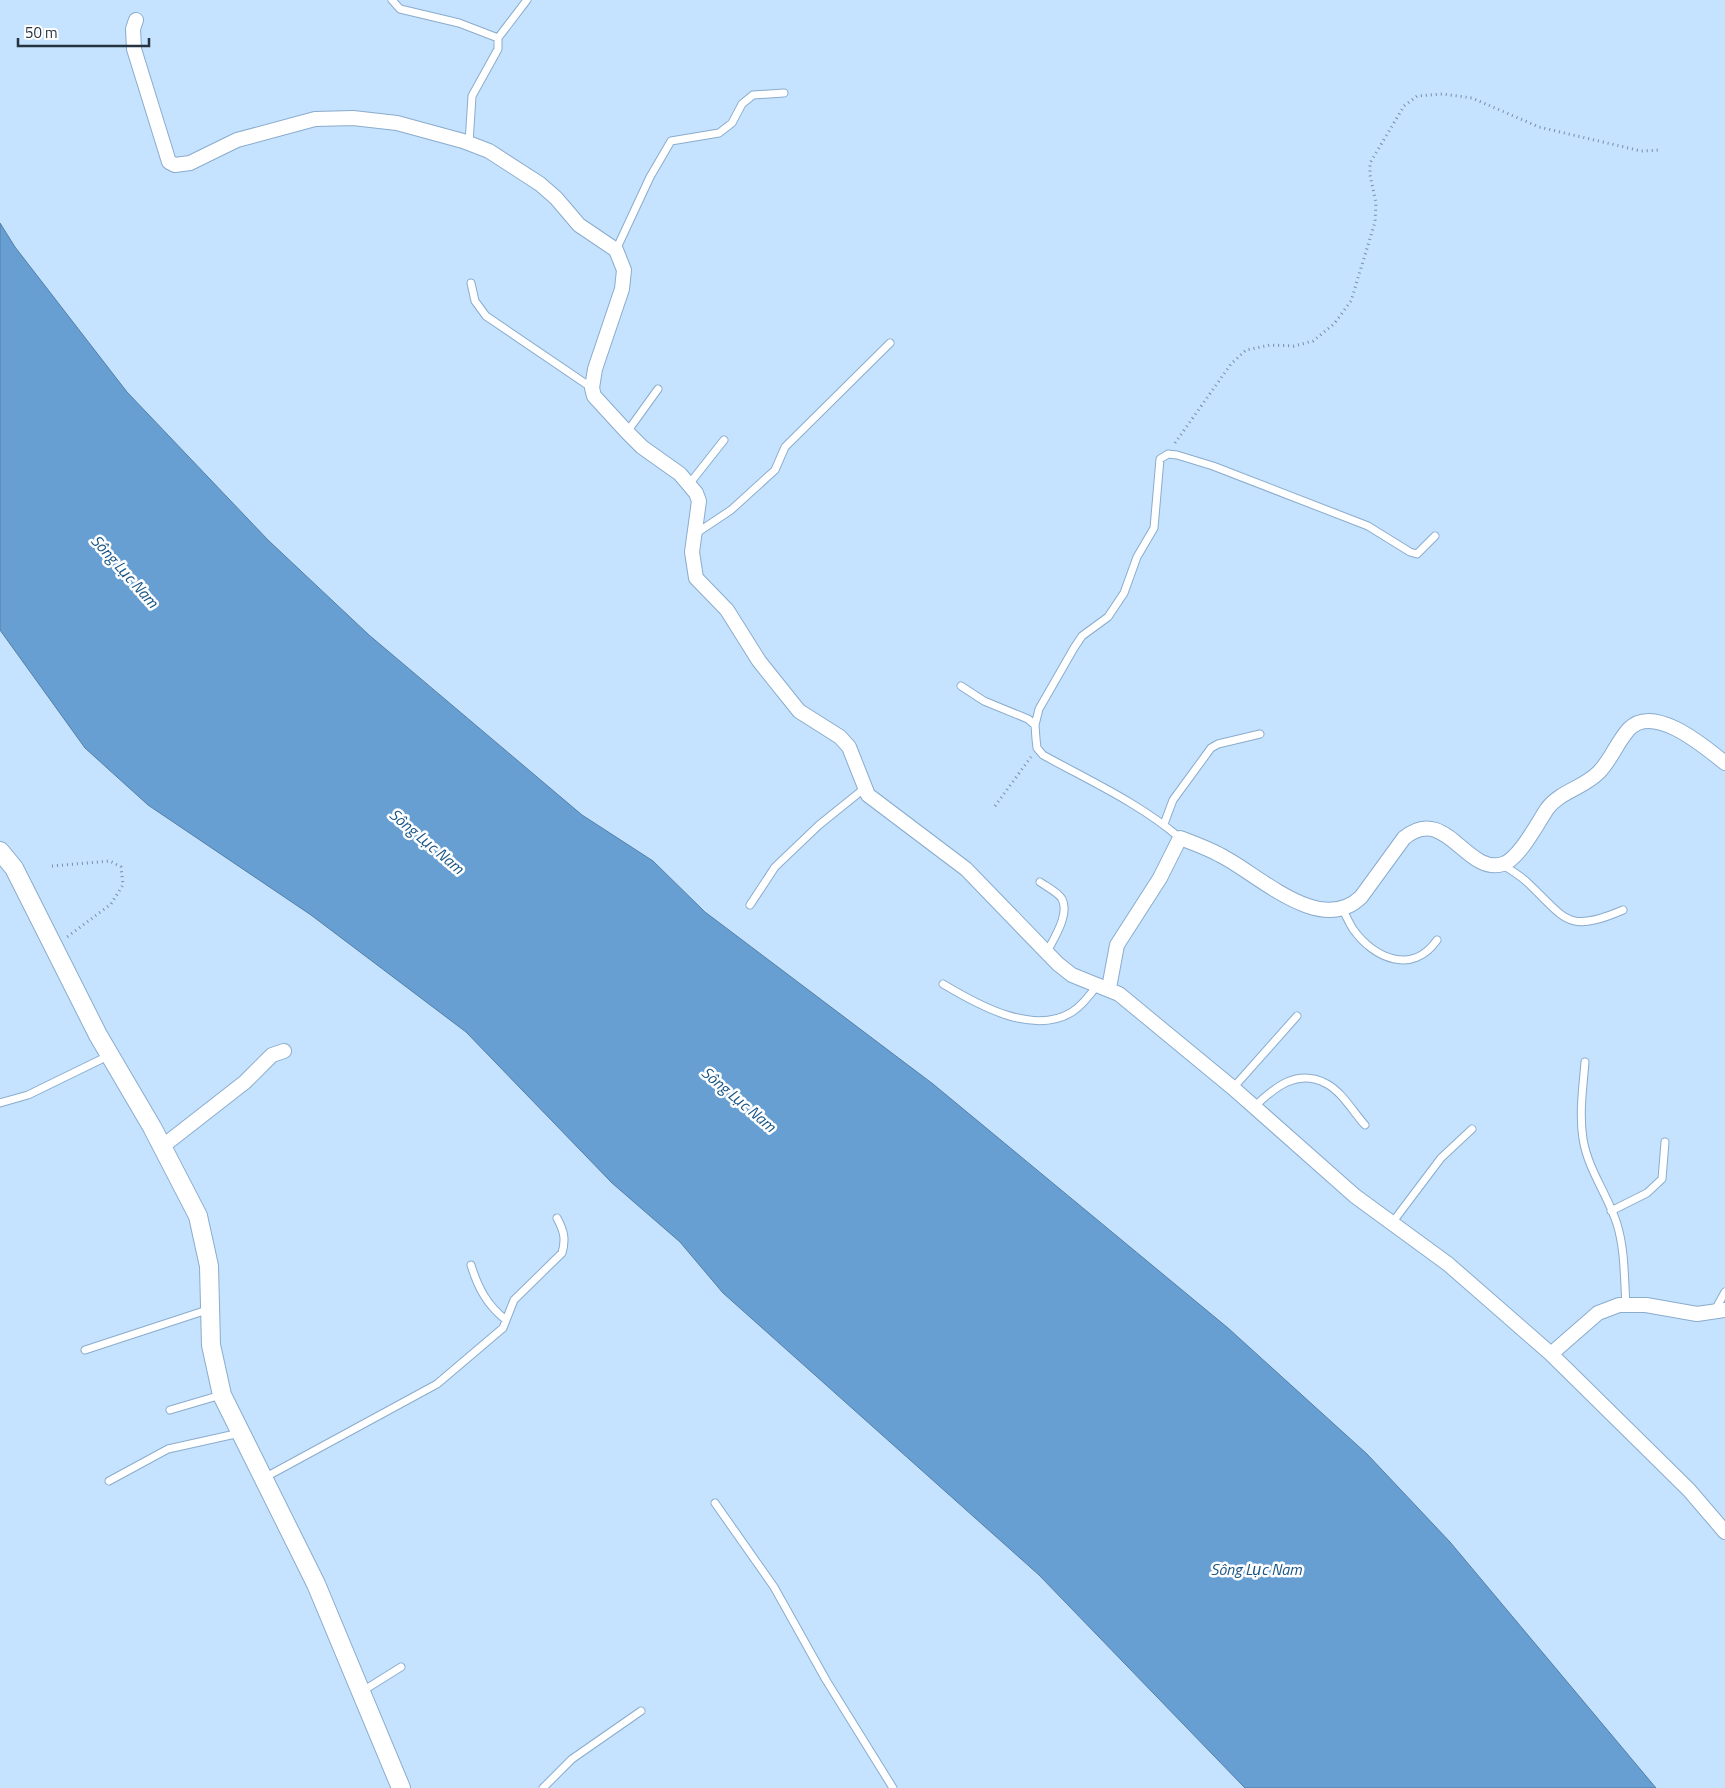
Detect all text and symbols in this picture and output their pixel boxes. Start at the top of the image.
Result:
scale bar [18,15,149,47]
text: 50 m [25,21,58,44]
water label: Sông Lục Nam [86,529,165,613]
water label: Sông Lục Nam [384,803,470,880]
water label: Sông Lục Nam [696,1061,782,1138]
water label: Sông Lục Nam [1210,1557,1302,1581]

